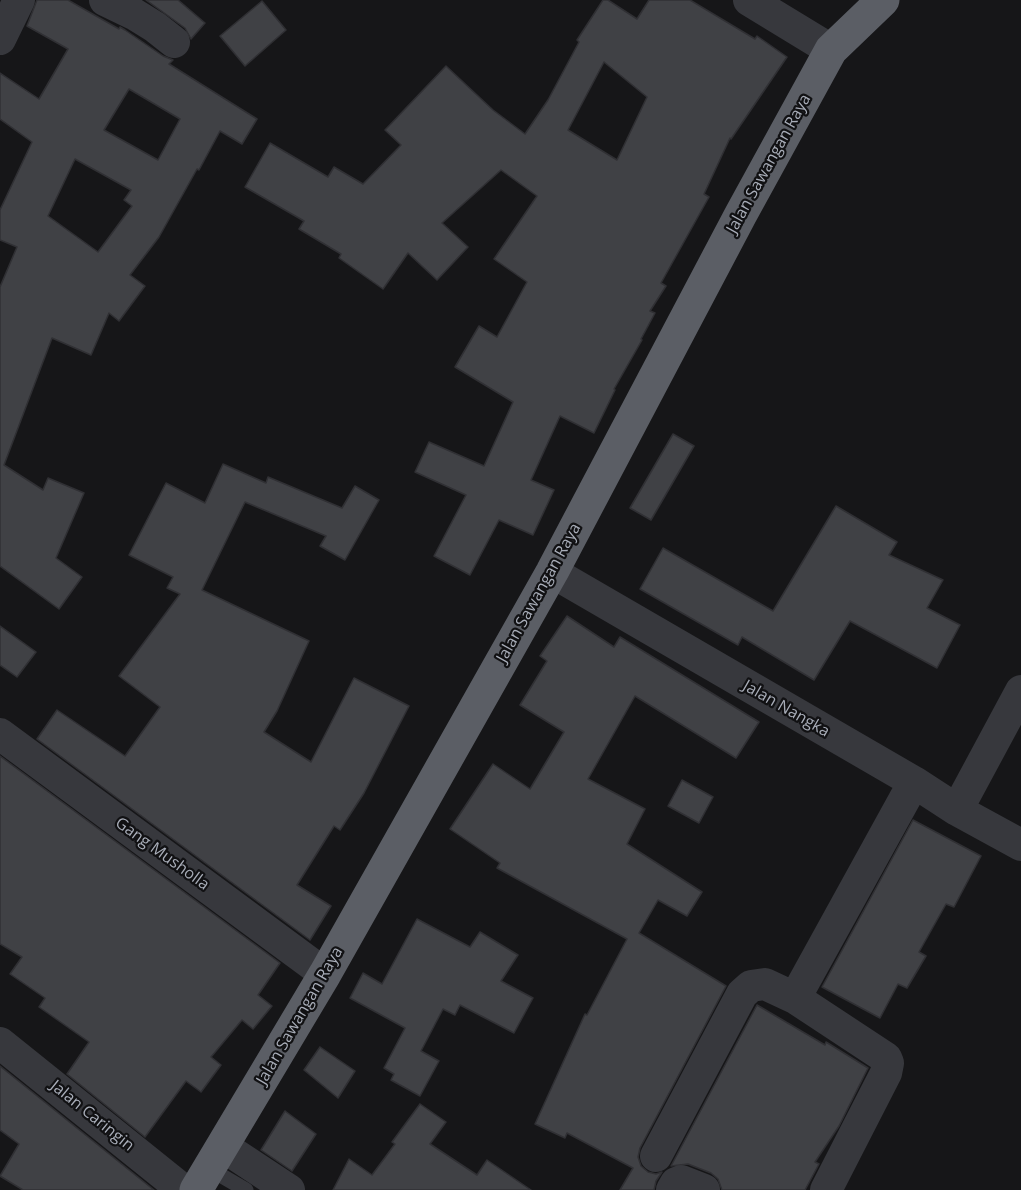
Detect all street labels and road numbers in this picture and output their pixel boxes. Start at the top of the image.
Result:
street label: Jalan Sawangan Raya [723,91,815,237]
street label: Jalan Sawangan Raya [493,520,585,666]
street label: Jalan Nangka [739,676,833,742]
street label: Gang Musholla [111,813,213,895]
street label: Jalan Sawangan Raya [253,944,347,1088]
street label: Jalan Caringin [46,1076,138,1156]

